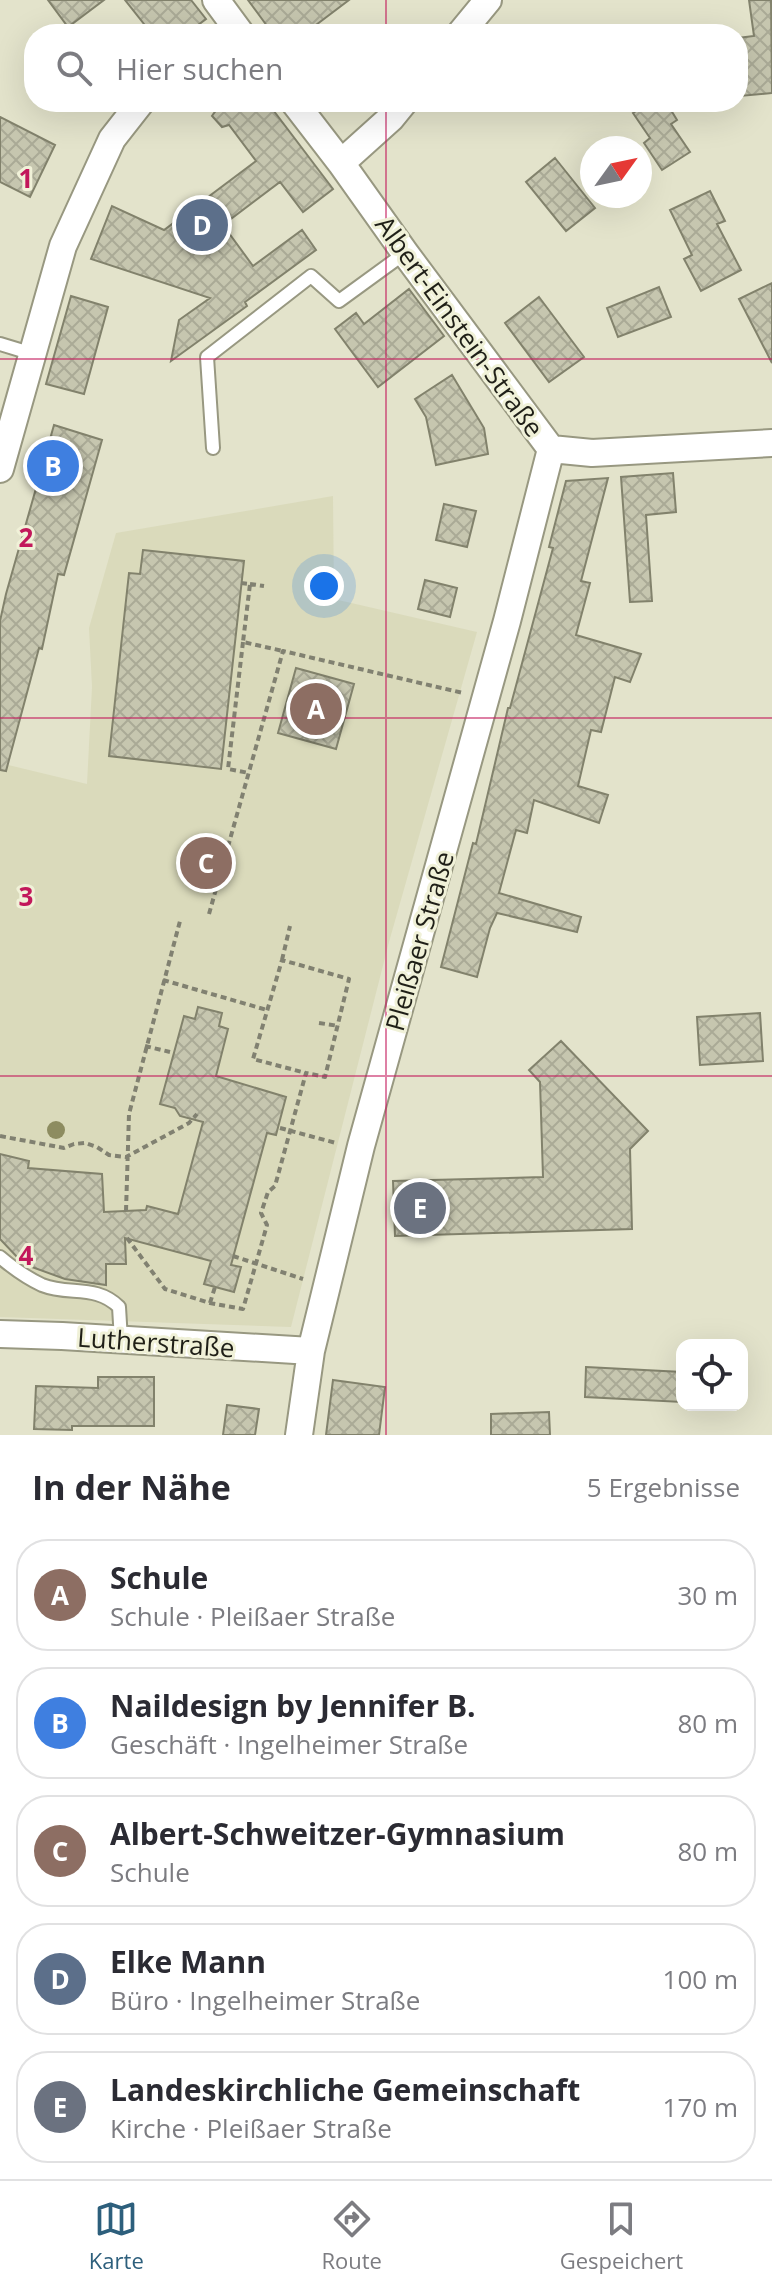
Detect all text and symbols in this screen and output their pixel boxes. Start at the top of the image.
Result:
search box [24,24,748,112]
icon: search [52,46,96,90]
text: Hier suchen [116,48,283,89]
north arrow [580,136,652,208]
text: 1 [19,160,33,196]
pin: D [176,195,228,255]
street label: Albert-Einstein-Straße [367,208,553,444]
pin: B [27,436,79,496]
text: 2 [19,519,34,555]
your location [304,566,344,606]
pin: A [290,679,342,739]
pin: C [180,833,232,893]
street label: Pleißaer Straße [376,847,462,1035]
text: 3 [19,878,33,914]
pin: E [394,1178,446,1238]
text: 4 [19,1237,34,1273]
street label: Lutherstraße [76,1319,236,1365]
map controls [676,1339,748,1411]
button: locate [676,1339,748,1411]
text: In der Nähe [32,1464,231,1510]
text: 5 Ergebnisse [587,1469,740,1505]
text: Schule [110,1557,208,1598]
text: A [51,1577,69,1613]
text: 30 m [677,1577,738,1613]
text: Schule · Pleißaer Straße [110,1598,395,1634]
text: Naildesign by Jennifer B. [110,1685,476,1726]
text: B [51,1705,69,1741]
text: 80 m [677,1705,738,1741]
text: Geschäft · Ingelheimer Straße [110,1726,468,1762]
text: Albert-Schweitzer-Gymnasium [110,1813,565,1854]
text: C [52,1833,68,1869]
text: 80 m [677,1833,738,1869]
text: Schule [110,1854,190,1890]
text: Elke Mann [110,1941,266,1982]
text: D [50,1961,70,1997]
text: 100 m [663,1961,738,1997]
text: Büro · Ingelheimer Straße [110,1982,420,2018]
text: Landeskirchliche Gemeinschaft [110,2069,580,2110]
text: E [53,2089,67,2125]
text: 170 m [663,2089,738,2125]
text: Kirche · Pleißaer Straße [110,2110,392,2146]
tab: Karte [89,2197,144,2275]
tab: Route [321,2197,382,2275]
tab: Gespeichert [560,2197,683,2275]

